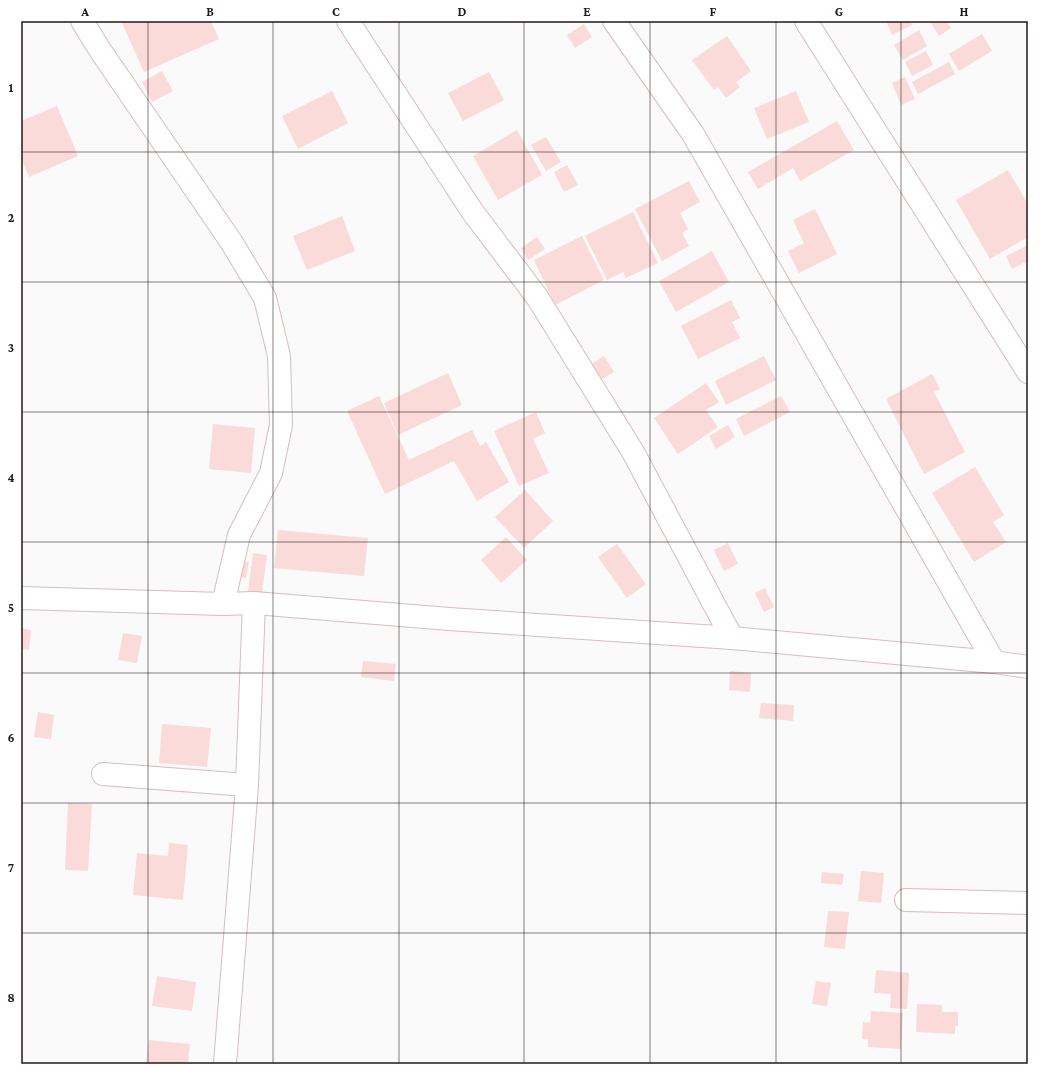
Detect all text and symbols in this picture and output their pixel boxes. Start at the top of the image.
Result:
text: A [80,4,89,19]
text: B [206,4,214,19]
text: C [332,4,340,19]
text: D [458,4,467,19]
text: E [583,4,591,19]
text: F [710,4,717,19]
text: G [835,4,843,19]
text: H [960,4,969,19]
text: 1 [9,80,14,95]
text: 2 [8,210,15,225]
text: 3 [8,340,14,355]
text: 4 [7,470,15,485]
text: 5 [8,600,14,615]
text: 6 [7,730,15,745]
text: 7 [8,860,14,875]
text: 8 [7,990,15,1005]

